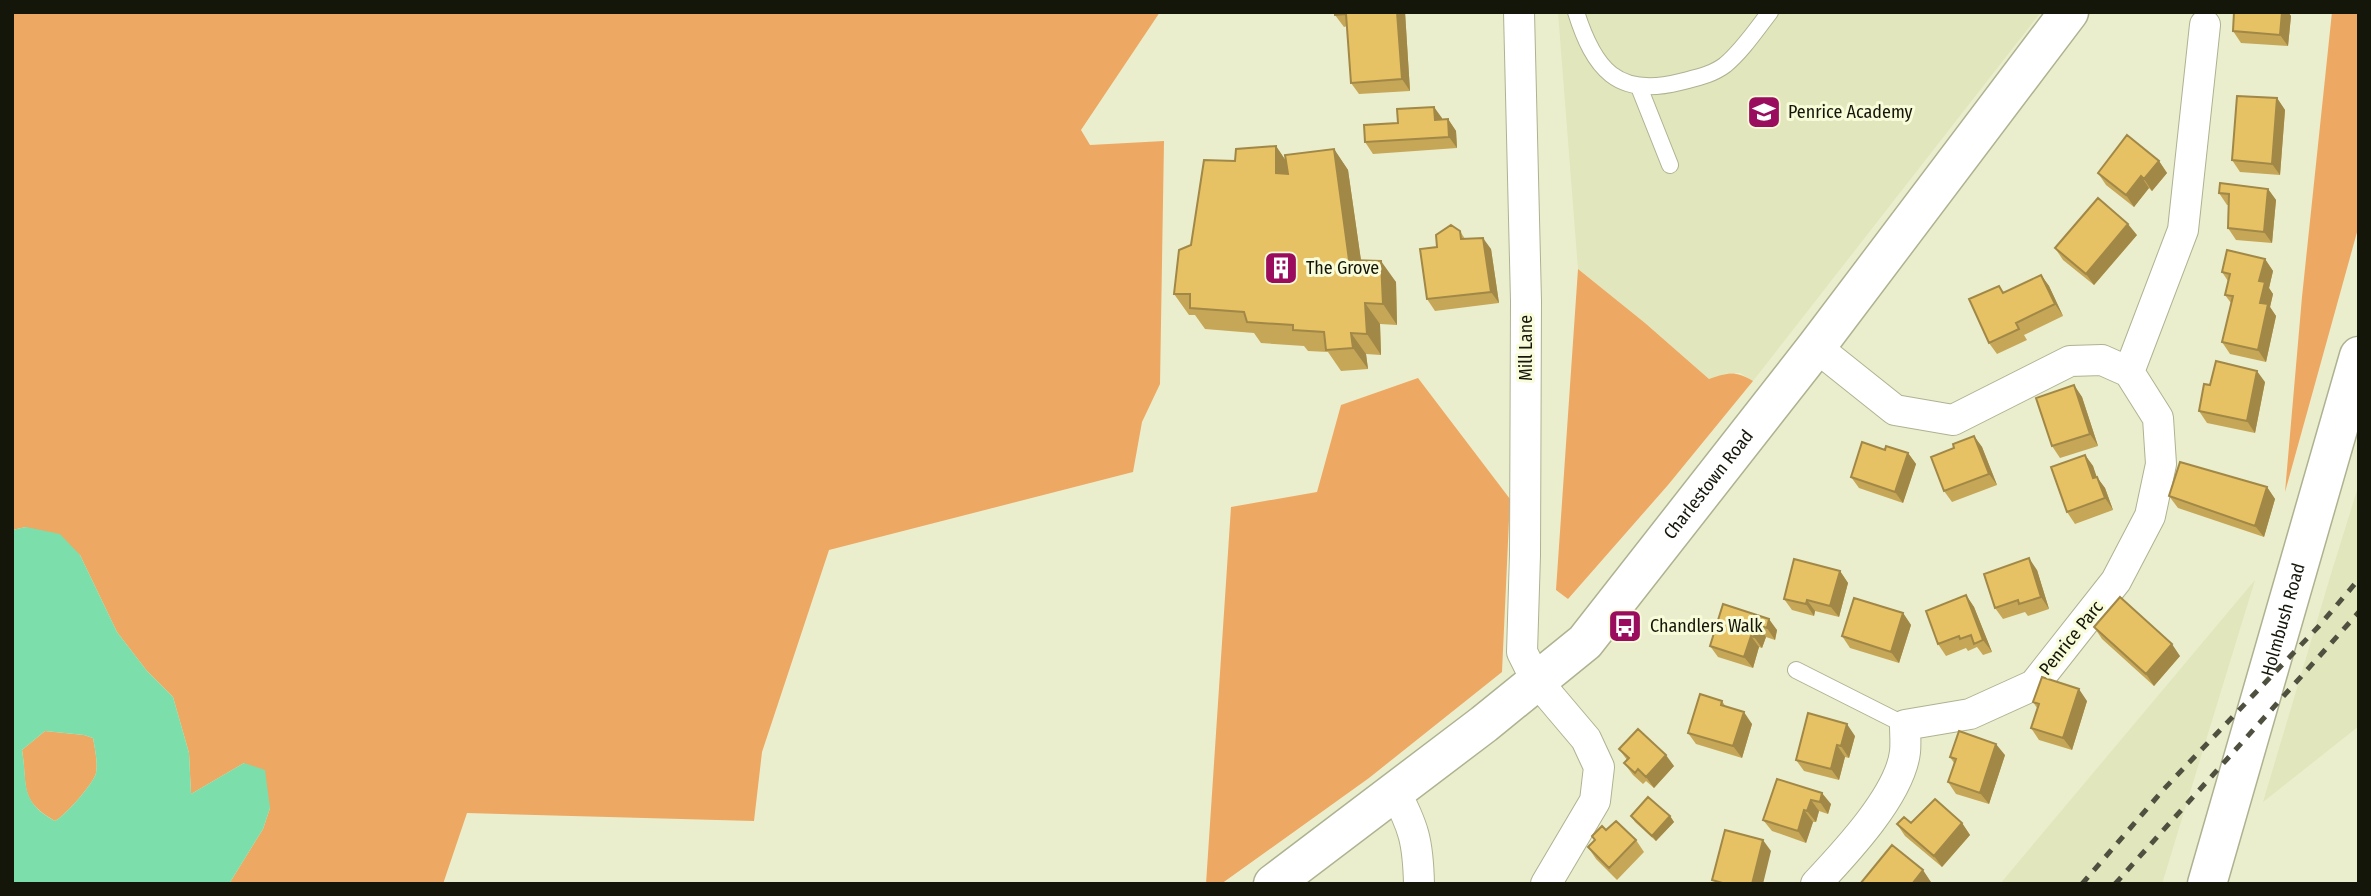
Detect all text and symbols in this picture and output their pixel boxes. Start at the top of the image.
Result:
school or university icon: Penrice Academy [1745,93,1783,131]
place label: Penrice Academy [1788,101,1913,123]
building icon: The Grove [1262,249,1300,287]
place label: The Grove [1306,257,1379,279]
street label: Mill Lane [1515,315,1537,381]
street label: Charlestown Road [1659,425,1758,544]
street label: Holmbush Road [2256,561,2310,679]
street label: Penrice Parc [2034,596,2108,680]
bus stop icon: Chandlers Walk [1606,607,1644,645]
place label: Chandlers Walk [1650,615,1763,637]

